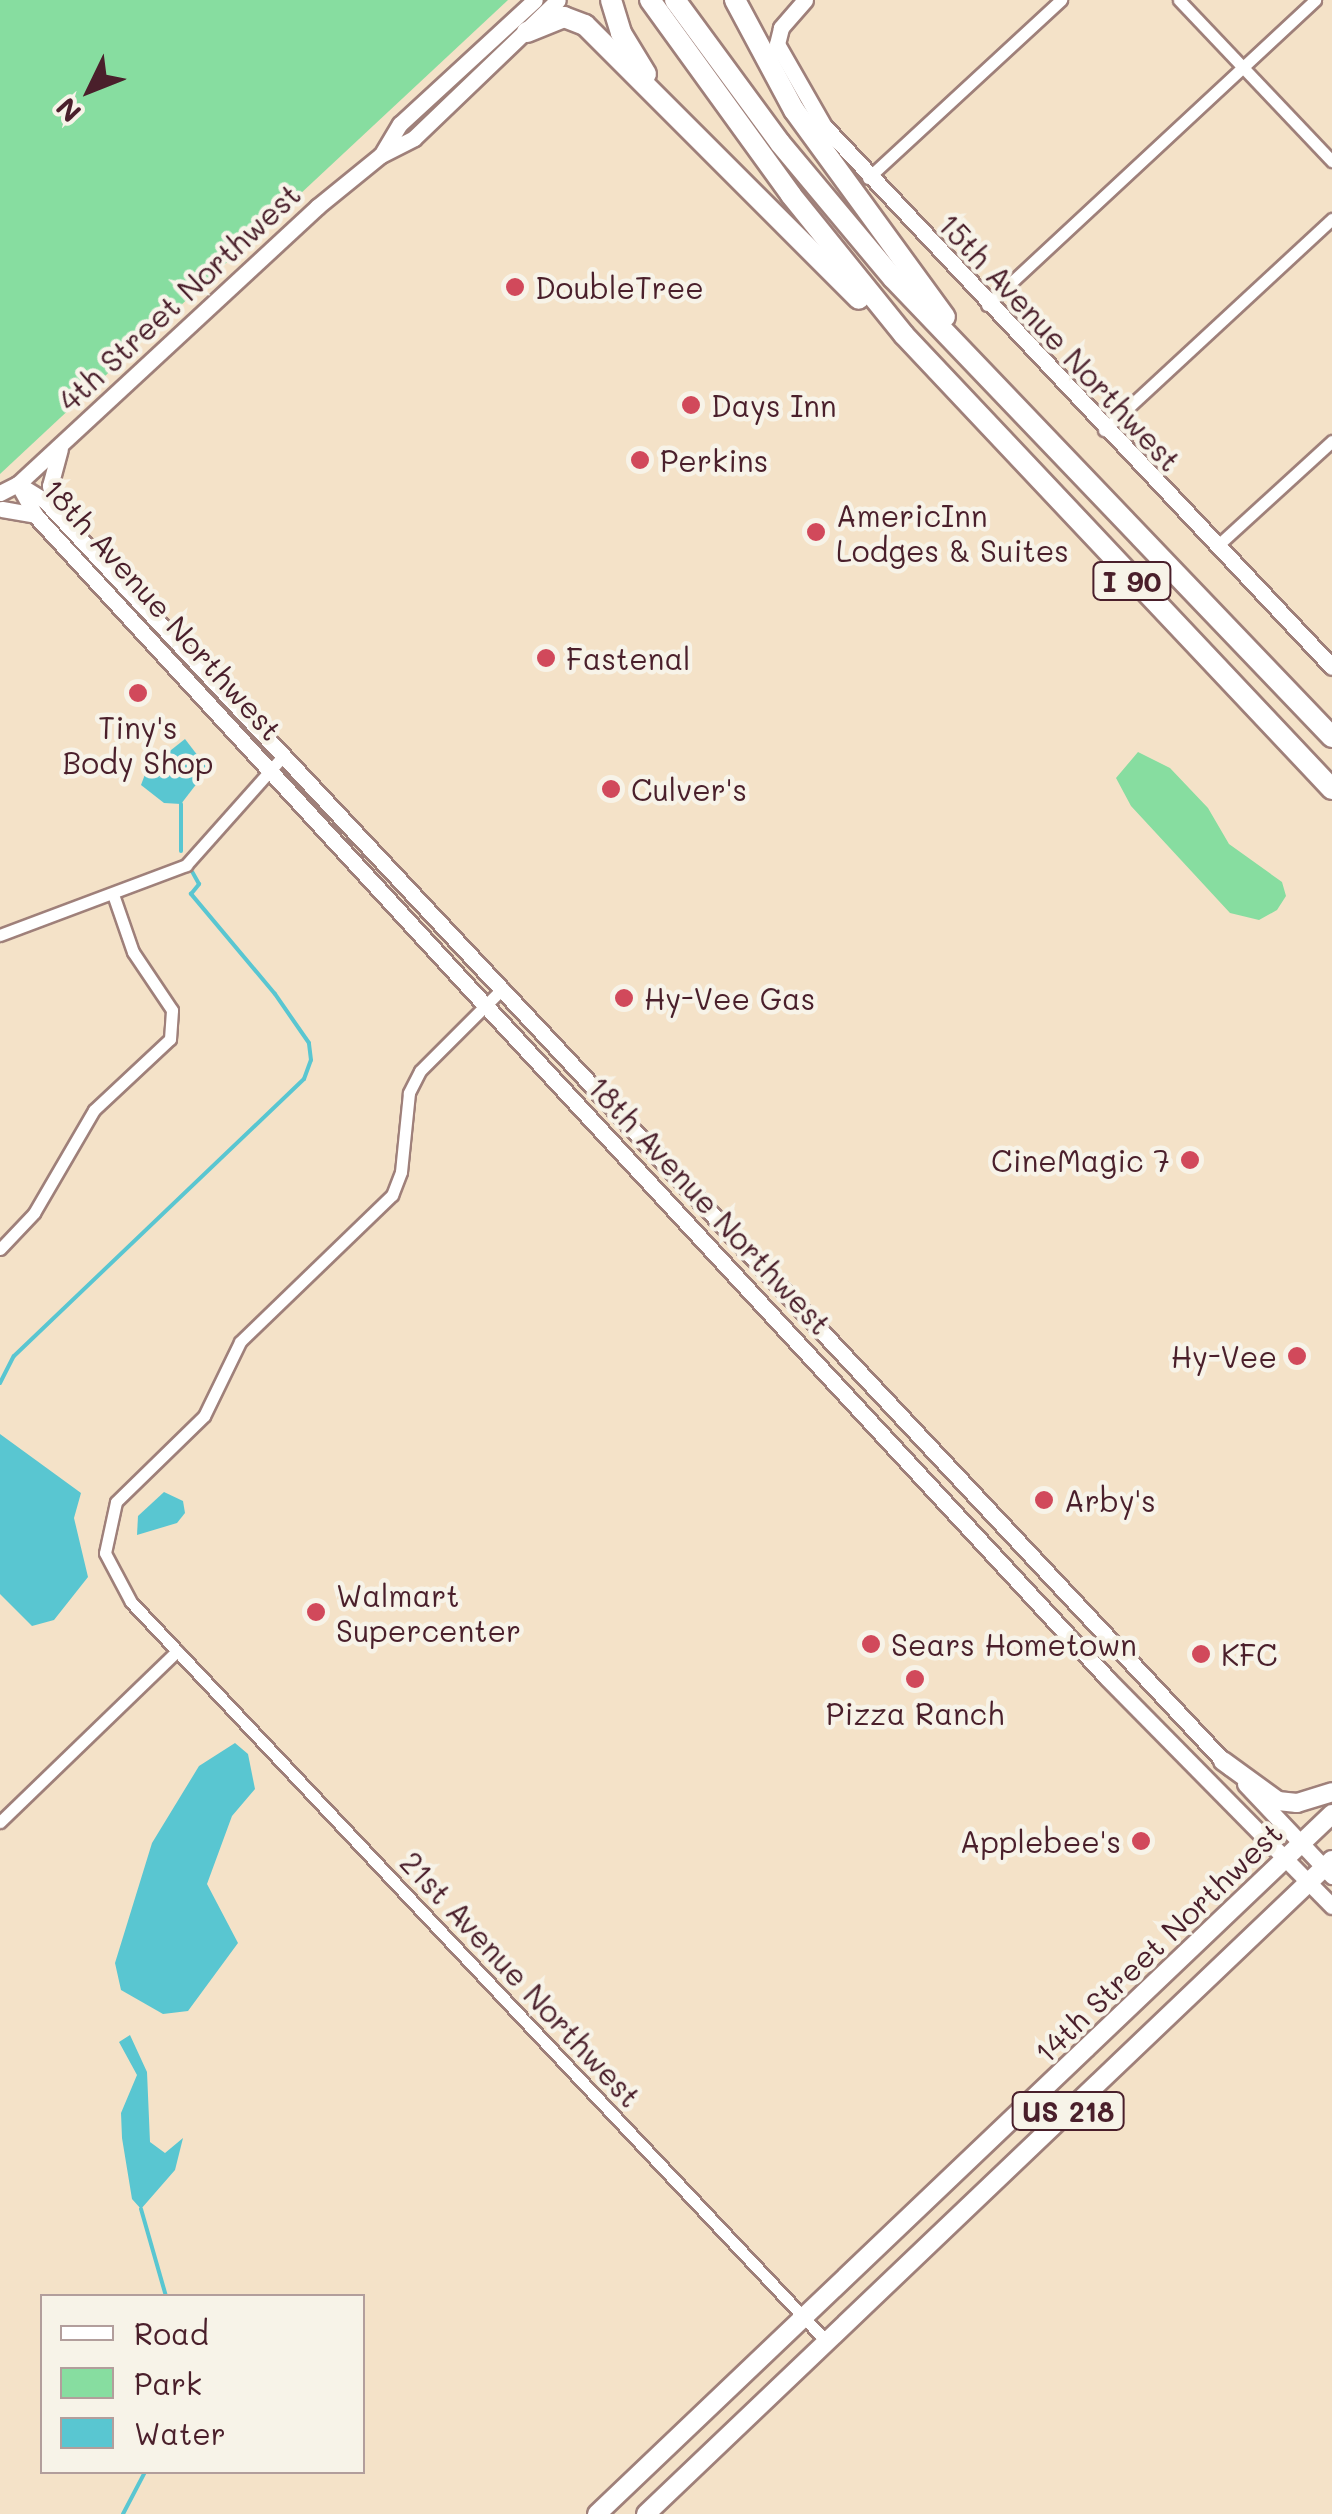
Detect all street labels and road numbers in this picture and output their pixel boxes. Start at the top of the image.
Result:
street label: 4th Street Northwest [51,176,307,418]
street label: 15th Avenue Northwest [931,206,1189,478]
street label: 18th Avenue Northwest [36,471,290,747]
road number: I 90 [1092,558,1172,604]
street label: 18th Avenue Northwest [581,1069,839,1341]
street label: 14th Street Northwest [1027,1814,1289,2070]
street label: 21st Avenue Northwest [393,1844,649,2114]
road number: US 218 [1010,2088,1126,2134]

